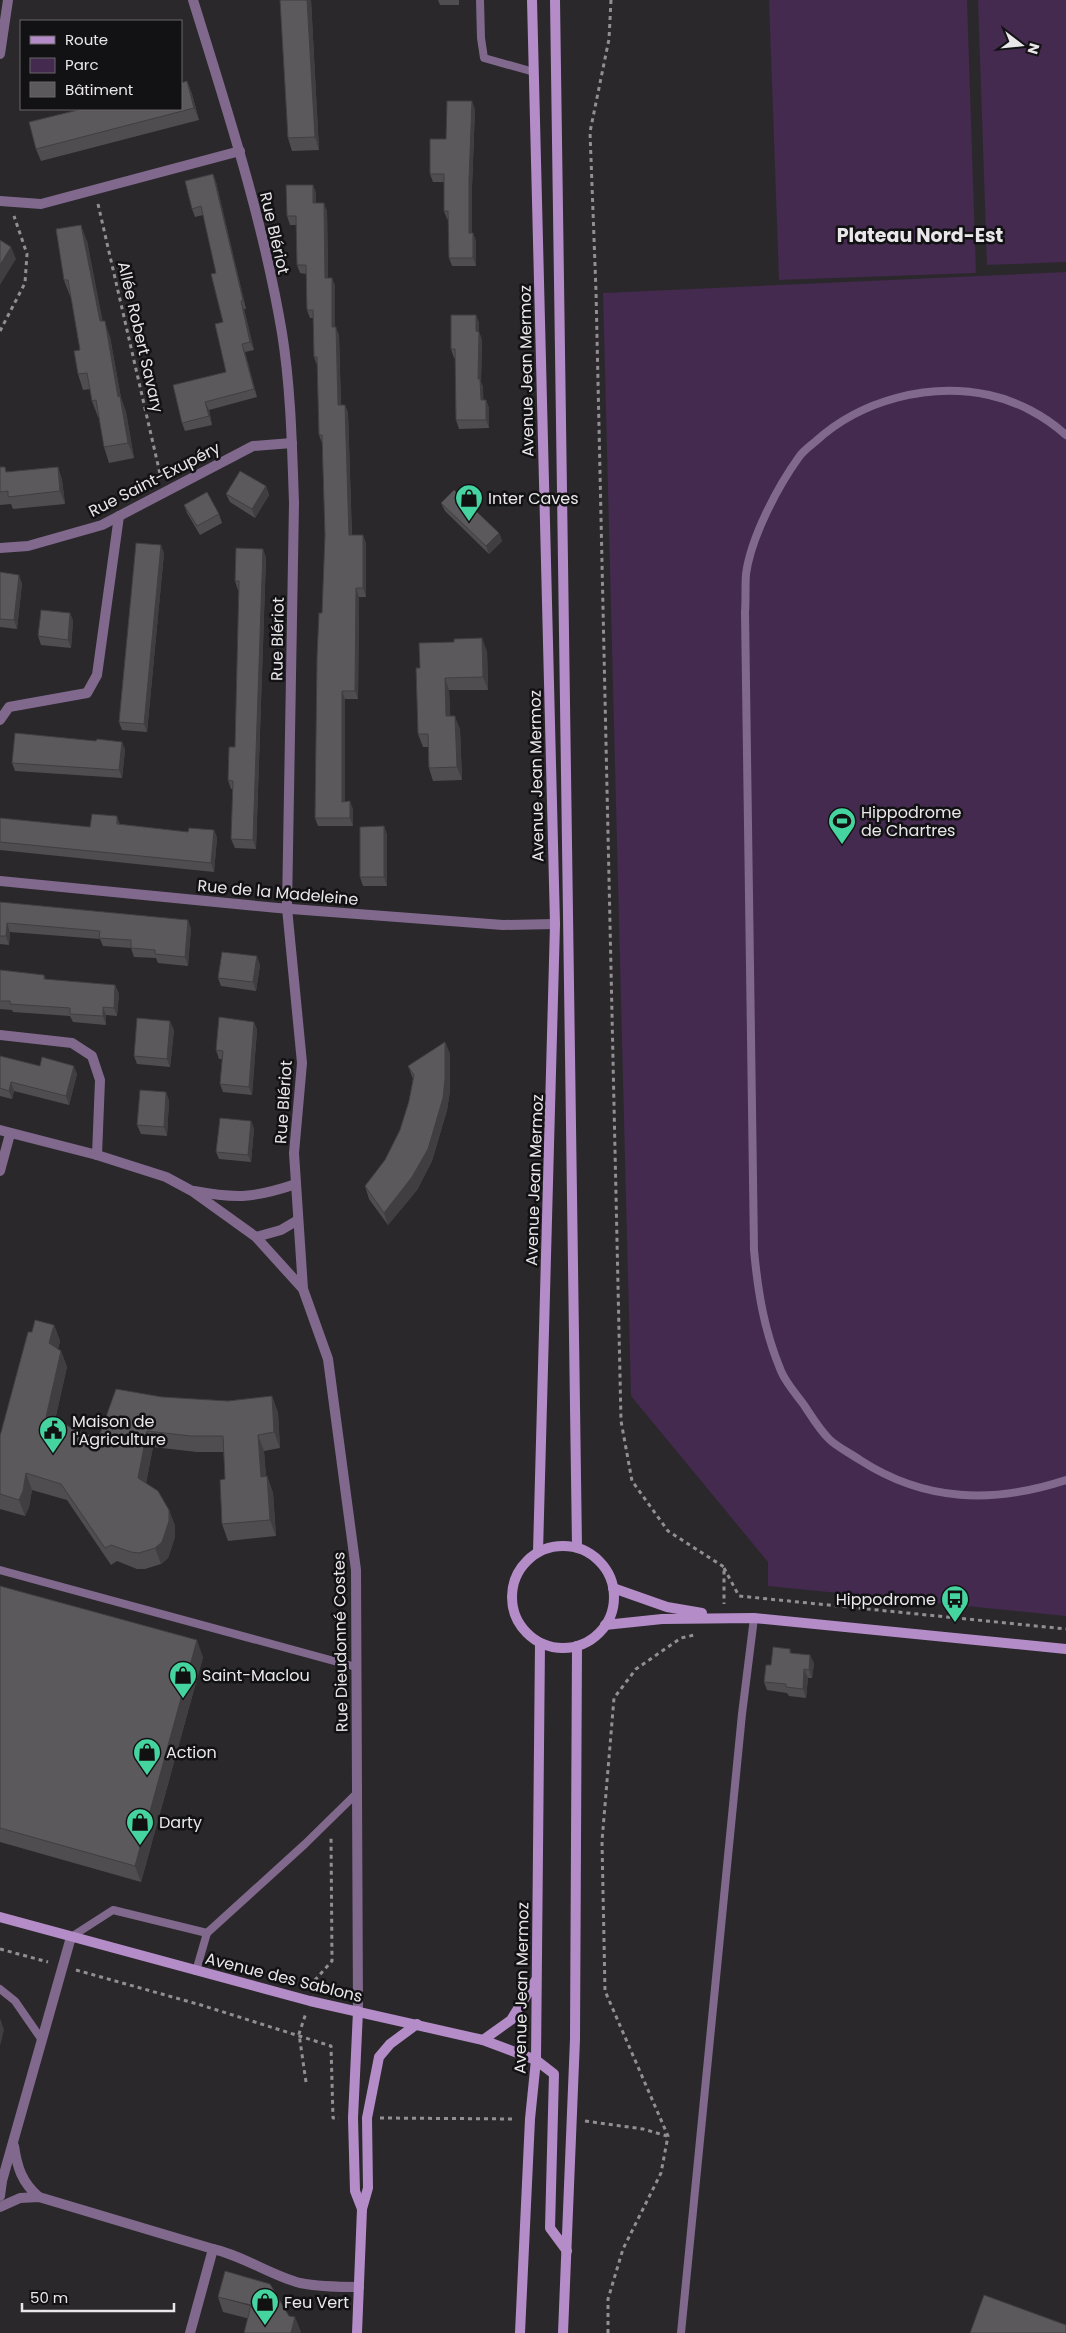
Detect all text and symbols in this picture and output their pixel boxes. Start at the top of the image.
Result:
legend [20,20,182,110]
north arrow [996,20,1046,70]
text: Route [65,29,108,50]
text: N [1022,41,1045,56]
text: Parc [65,54,99,75]
text: Bâtiment [65,79,133,100]
street label: Rue Blériot [254,190,295,277]
district label: Plateau Nord-Est [837,222,1004,249]
street label: Allée Robert Savary [112,259,169,415]
street label: Avenue Jean Mermoz [514,285,539,457]
street label: Rue Saint-Exupéry [84,436,224,523]
shop icon: Inter Caves [454,483,484,522]
place label: Inter Caves [488,487,579,510]
street label: Rue Blériot [265,597,290,681]
street label: Avenue Jean Mermoz [524,690,549,862]
place label: Hippodrome de Chartres [861,801,961,842]
sports icon: Hippodrome de Chartres [827,806,857,845]
street label: Rue de la Madeleine [197,874,359,911]
street label: Rue Blériot [269,1059,298,1145]
street label: Avenue Jean Mermoz [520,1094,549,1266]
place label: Maison de l'Agriculture [72,1410,166,1451]
public building icon: Maison de l'Agriculture [38,1415,68,1454]
street label: Rue Dieudonné Costes [327,1552,354,1732]
bus stop icon: Hippodrome [940,1584,970,1623]
place label: Hippodrome [836,1588,936,1611]
shop icon: Saint-Maclou [168,1660,198,1699]
place label: Saint-Maclou [202,1664,310,1687]
shop icon: Action [132,1737,162,1776]
place label: Action [166,1741,217,1764]
shop icon: Darty [125,1807,155,1846]
place label: Darty [159,1811,202,1834]
street label: Avenue Jean Mermoz [509,1902,534,2074]
street label: Avenue des Sablons [203,1947,365,2008]
scale bar [22,2280,175,2312]
text: 50 m [30,2287,68,2308]
shop icon: Feu Vert [250,2287,280,2326]
place label: Feu Vert [284,2291,349,2314]

